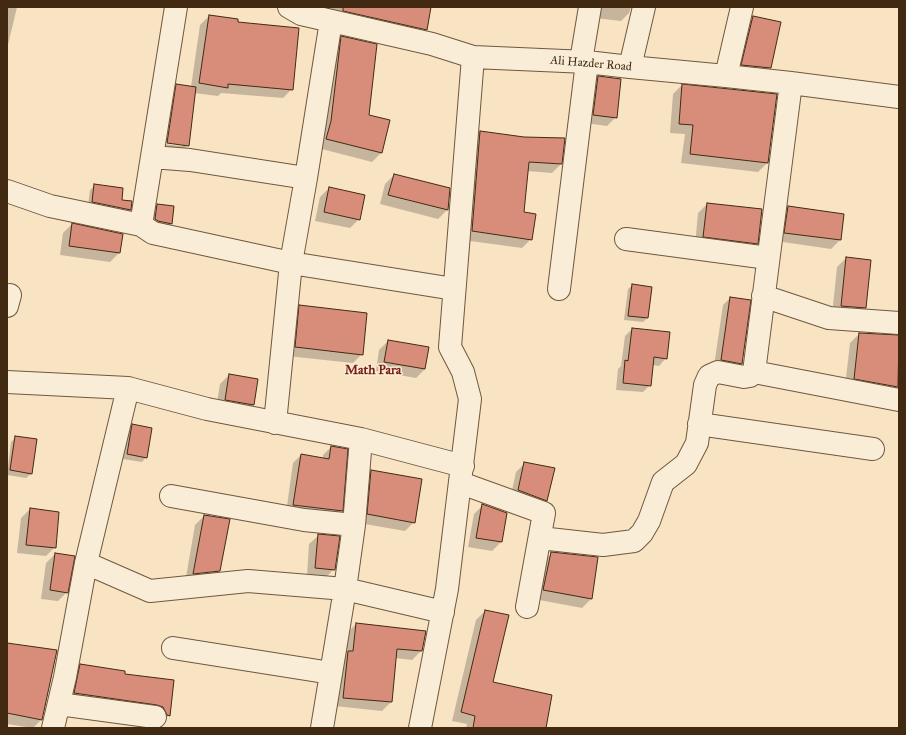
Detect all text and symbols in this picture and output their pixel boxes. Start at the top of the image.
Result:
street label: Ali Hazder Road [550,53,632,75]
district label: Math Para [345,363,401,379]

